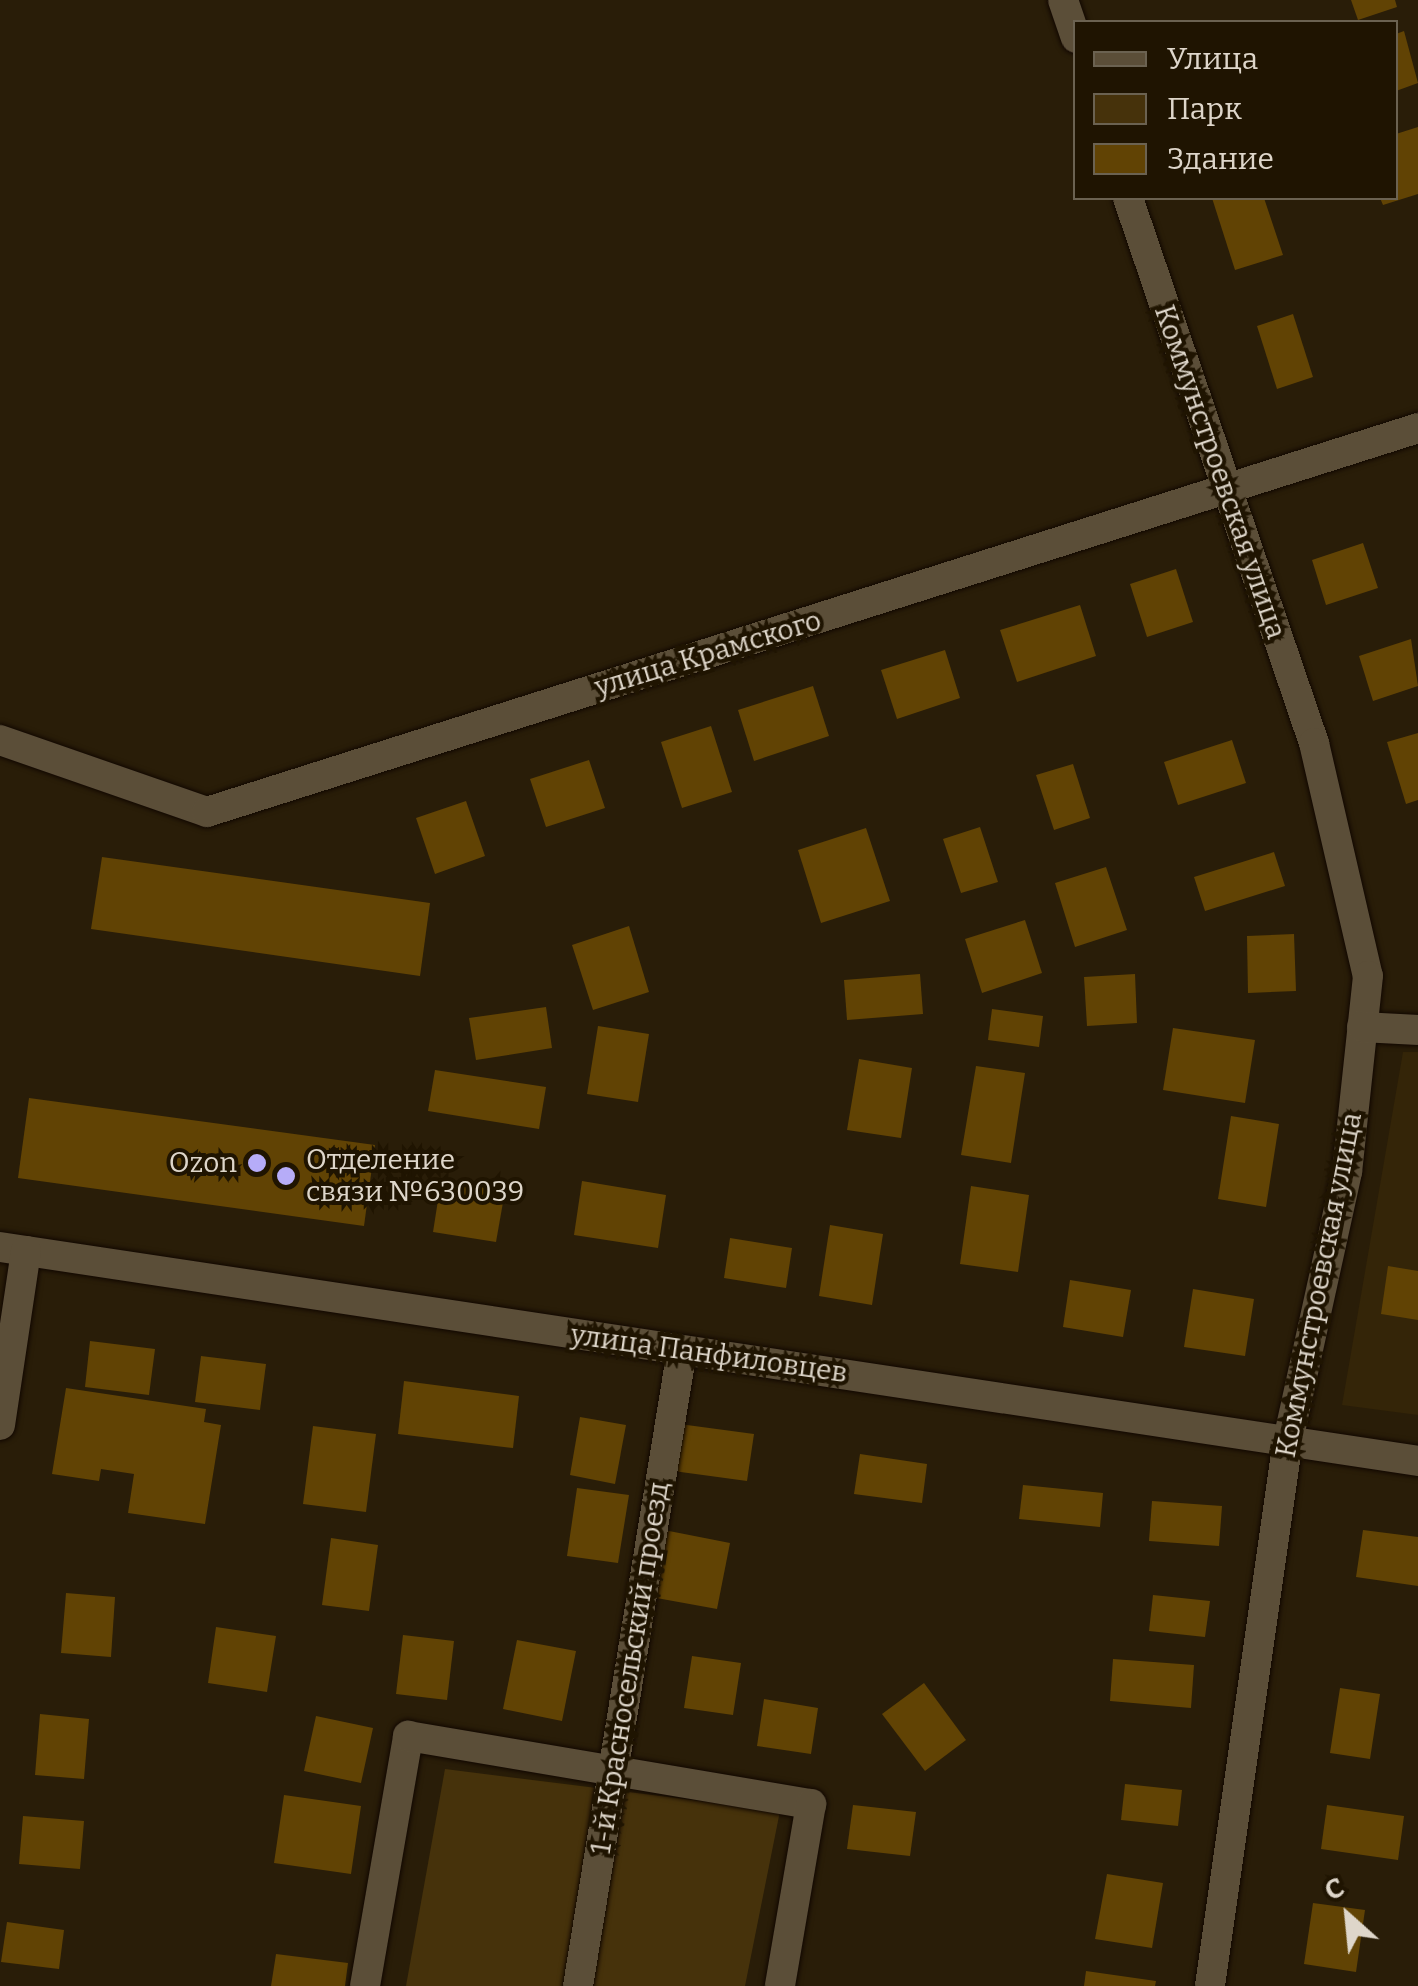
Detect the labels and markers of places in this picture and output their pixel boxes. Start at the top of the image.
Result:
place label: Отделение связи №630039 [306,1143,524,1209]
place label: Ozon [169,1146,237,1180]
marker: Ozon [246,1152,268,1174]
marker: Отделение связи №630039 [275,1165,297,1187]

